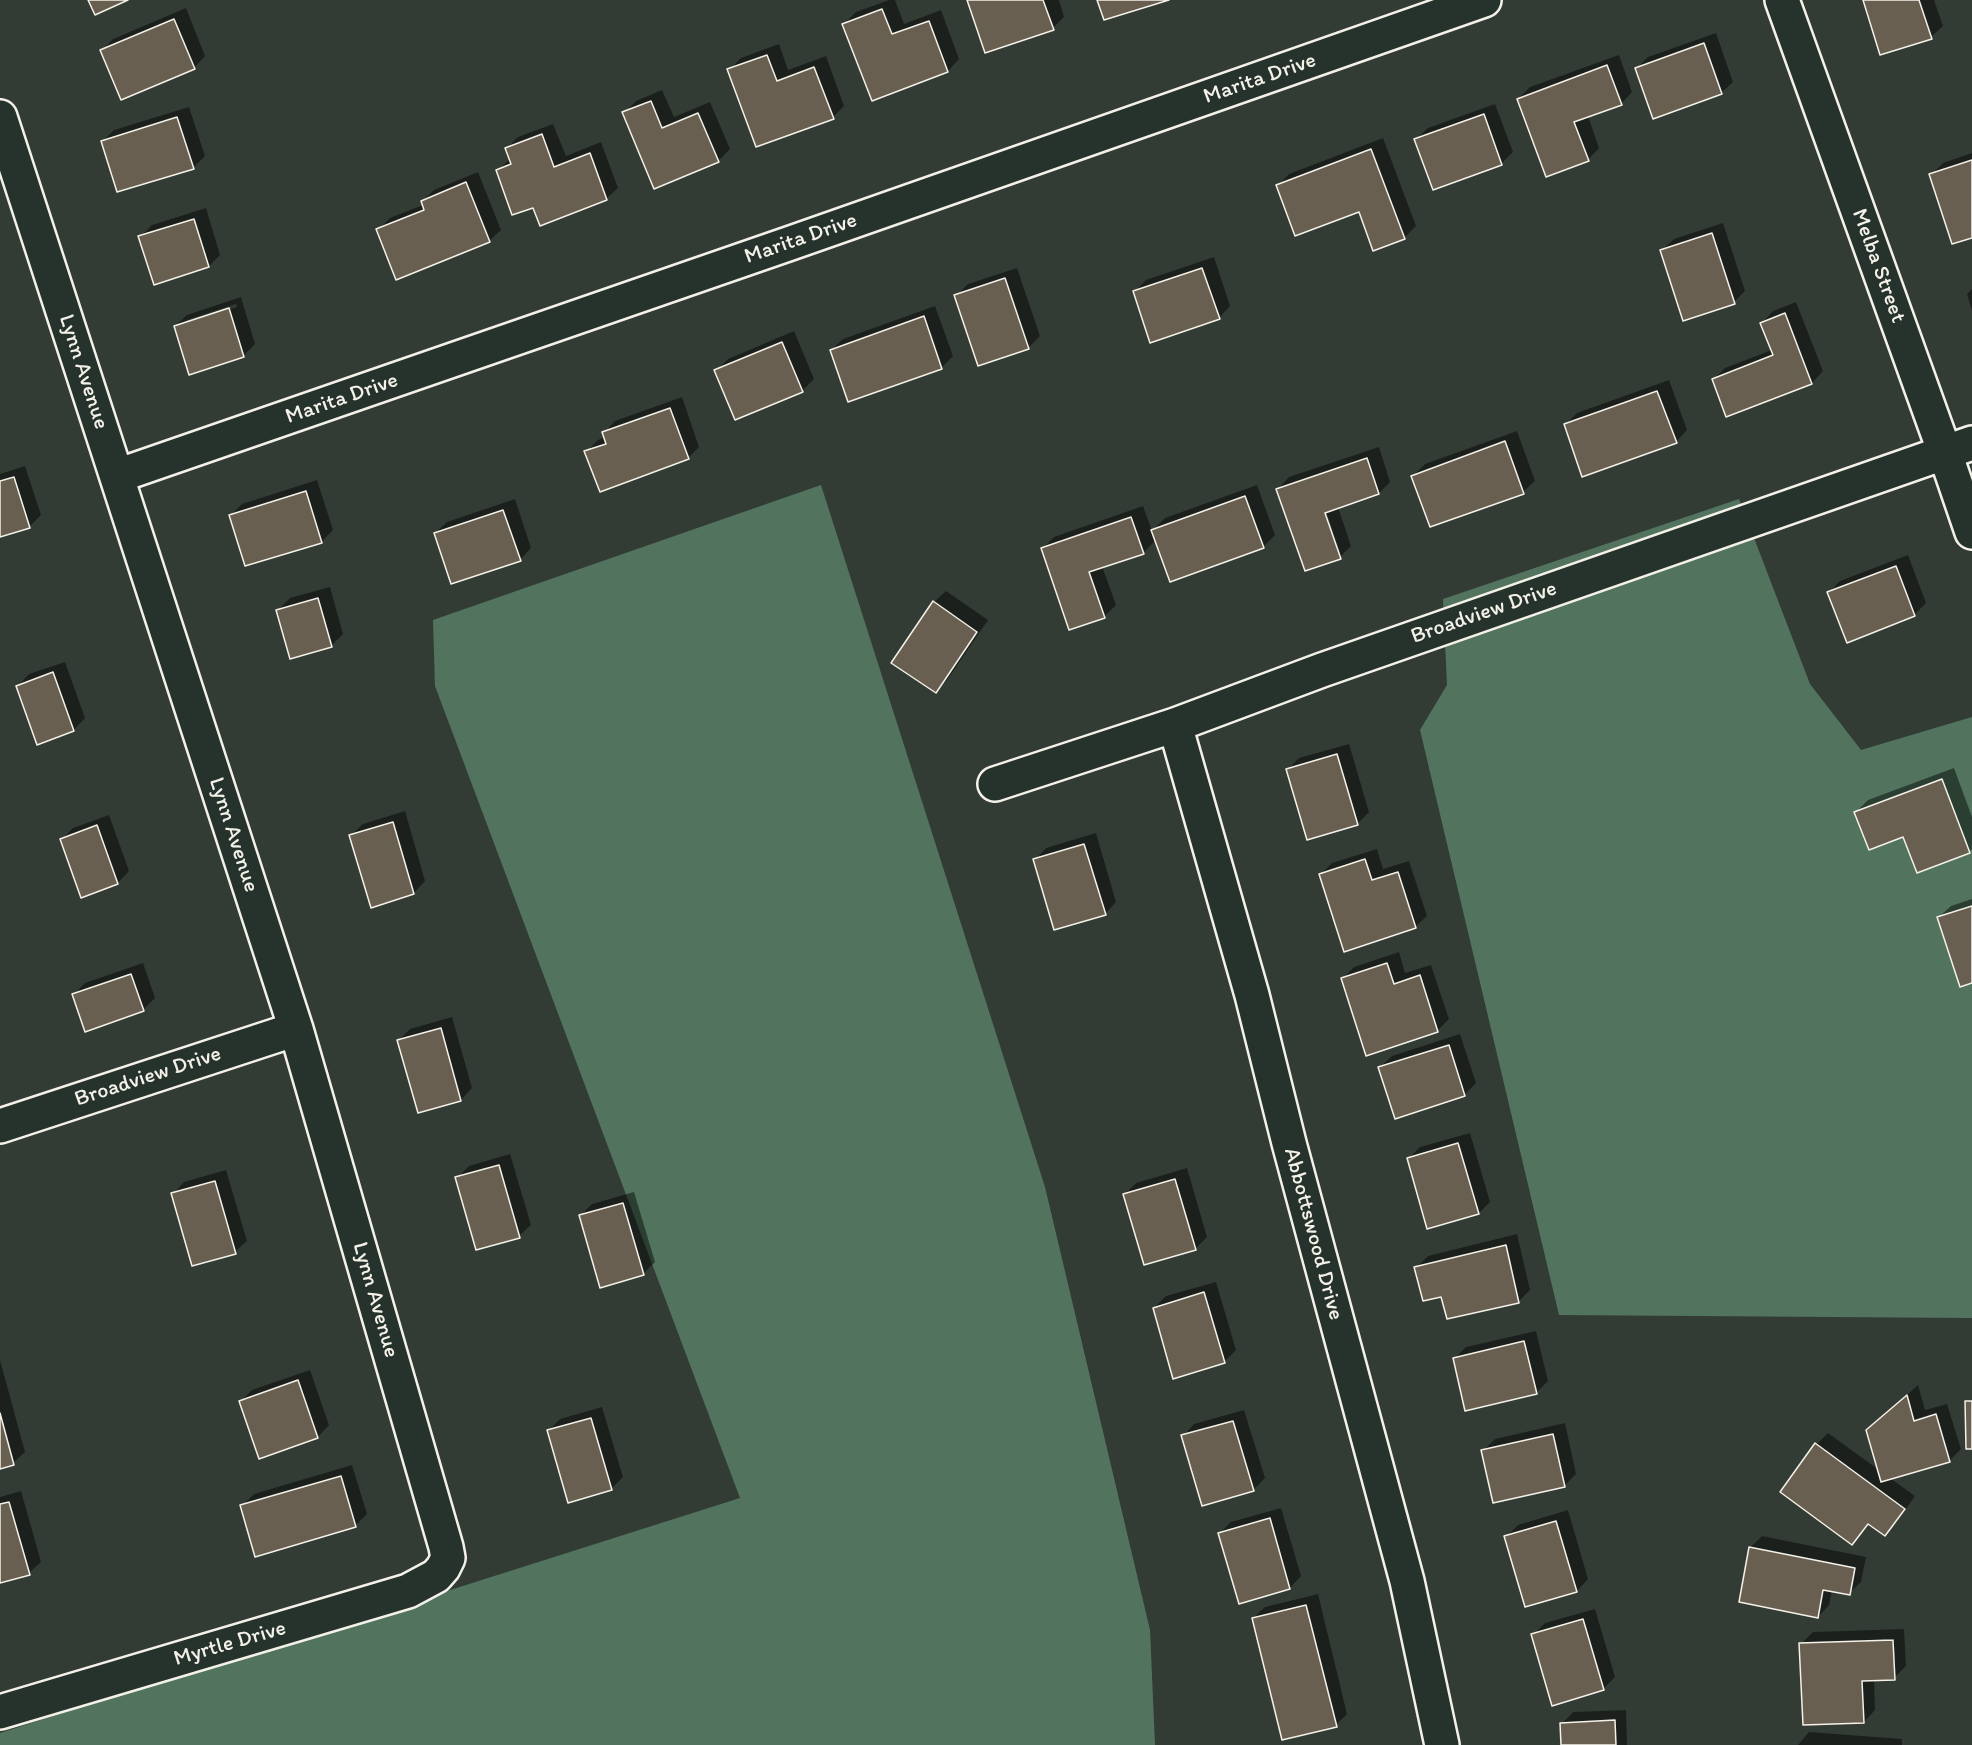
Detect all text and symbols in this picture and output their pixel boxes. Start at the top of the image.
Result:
street label: Marita Drive [1200,47,1320,111]
street label: Melba Street [1845,205,1911,327]
street label: Marita Drive [741,207,861,271]
street label: Lynn Avenue [52,311,114,433]
street label: Marita Drive [282,367,402,431]
street label: Broadview Drive [1408,576,1560,650]
street label: Lynn Avenue [202,774,264,896]
street label: Broadview Drive [71,1041,225,1113]
street label: Abbottswood Drive [1277,1145,1349,1323]
street label: Lynn Avenue [346,1239,404,1361]
street label: Myrtle Drive [171,1615,289,1673]

